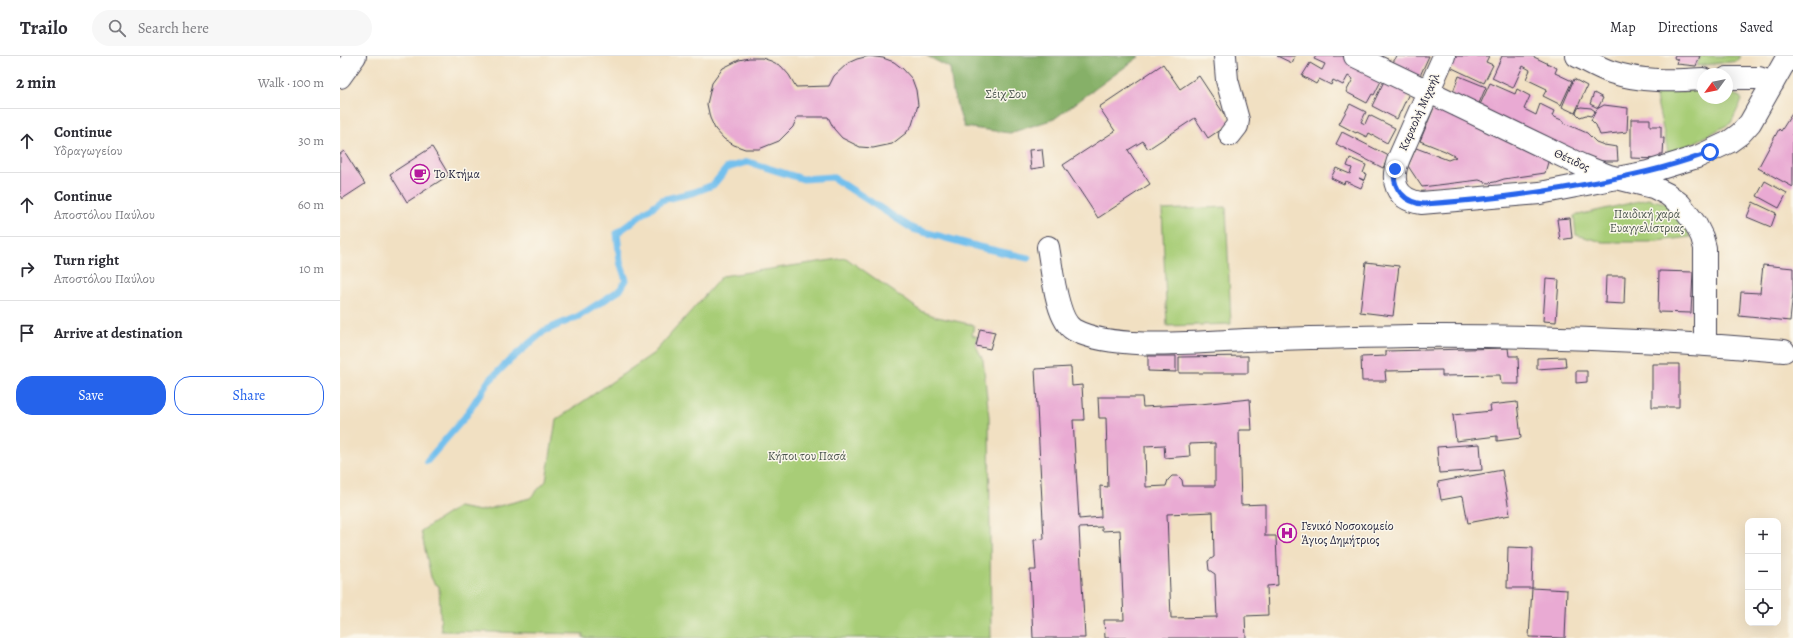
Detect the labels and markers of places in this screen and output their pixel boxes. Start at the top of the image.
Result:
cafe icon: Το Κτήμα [409,163,431,185]
place label: Το Κτήμα [434,166,480,182]
place label: Γενικό Νοσοκομείο Άγιος Δημήτριος [1301,518,1394,548]
hospital icon: Γενικό Νοσοκομείο Άγιος Δημήτριος [1276,522,1298,544]

